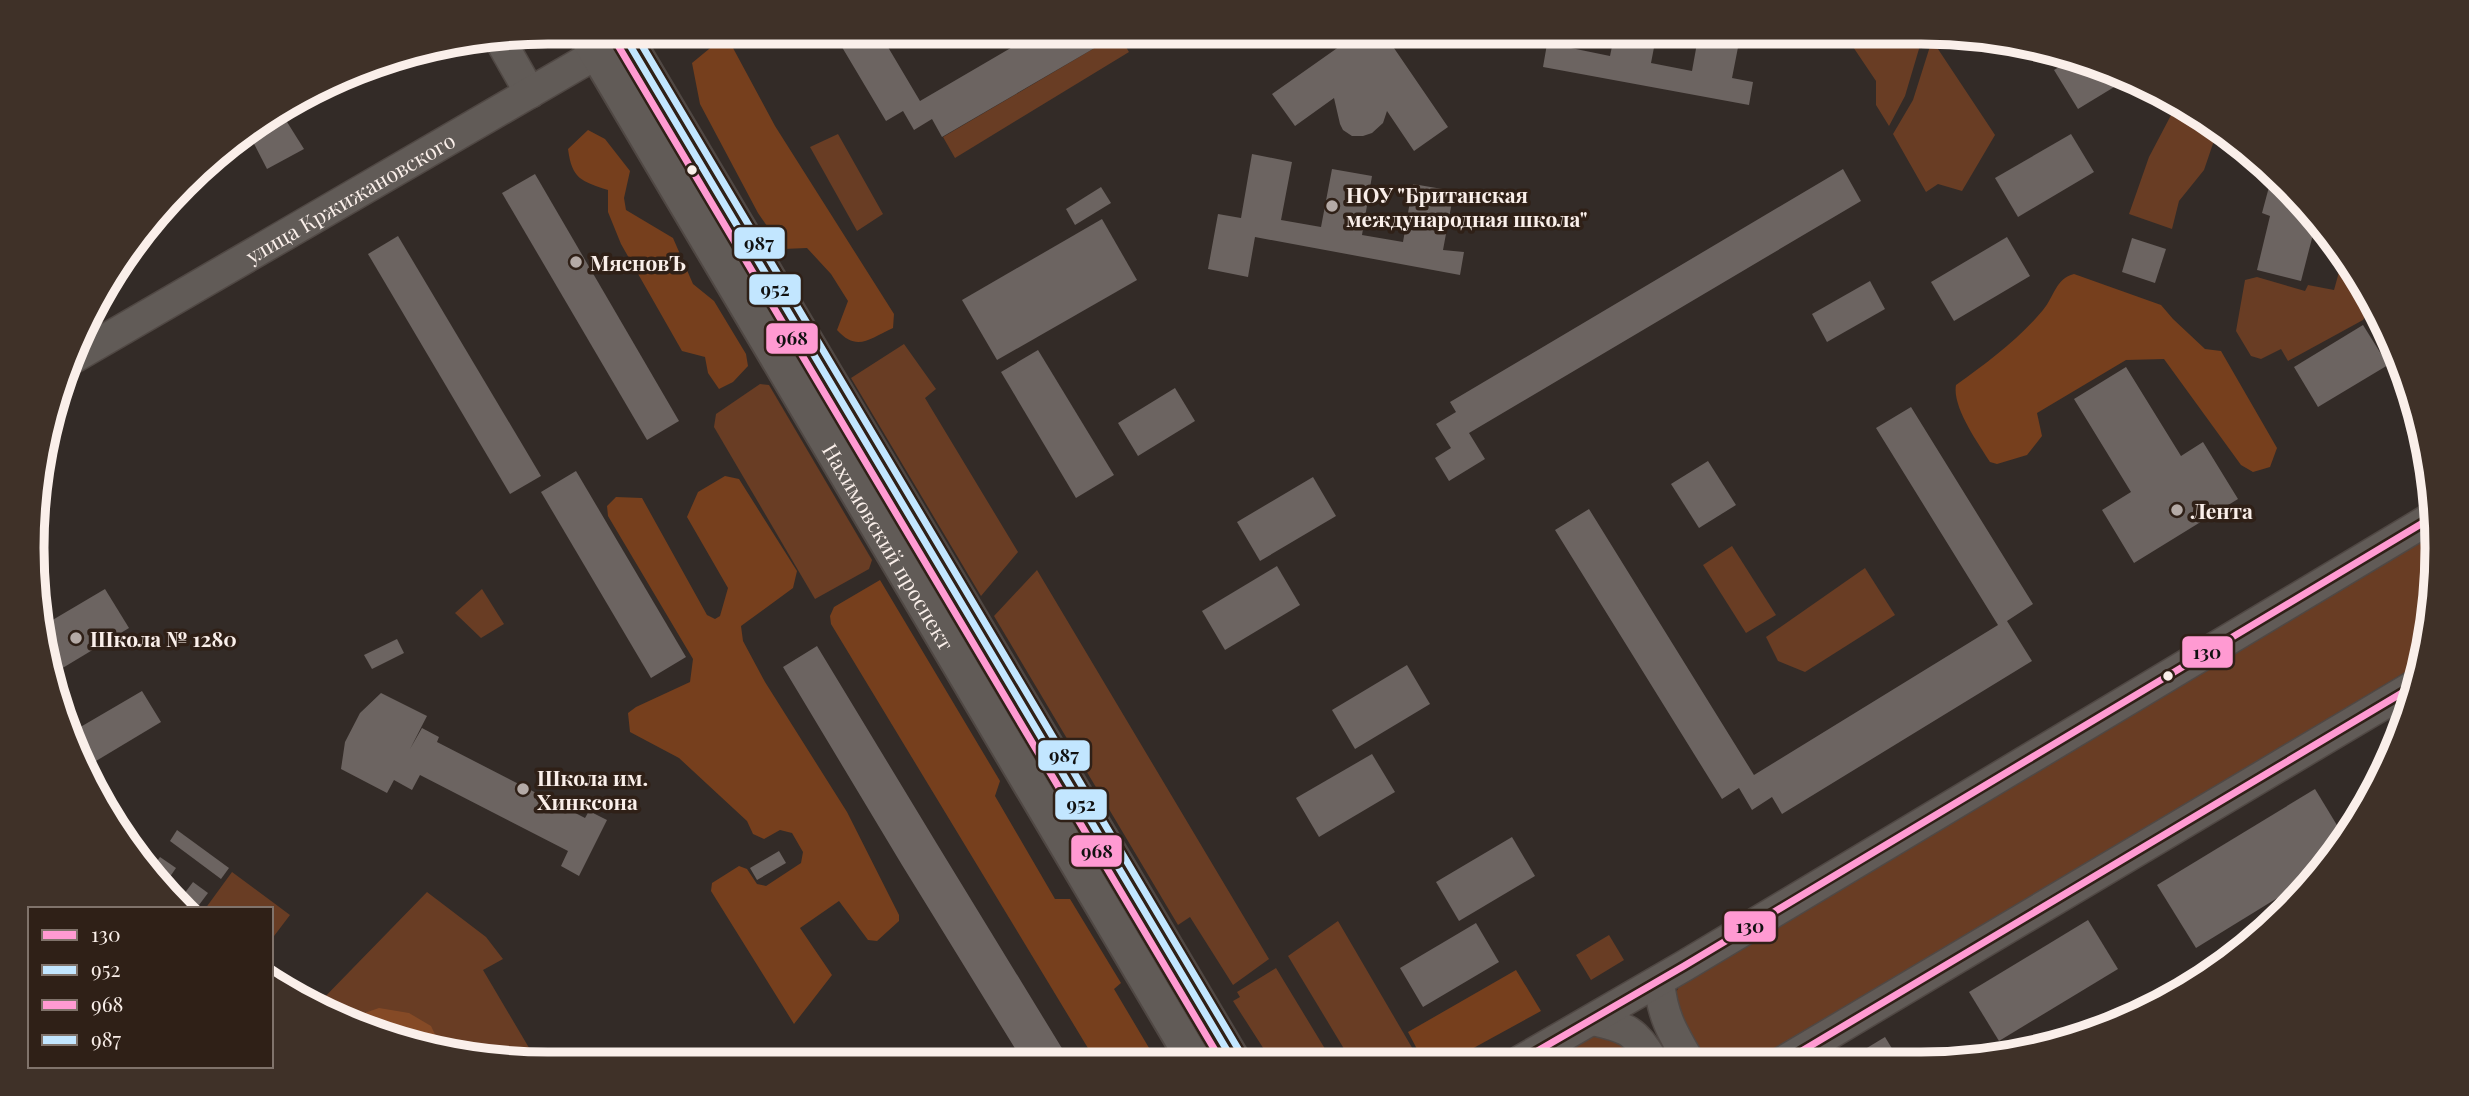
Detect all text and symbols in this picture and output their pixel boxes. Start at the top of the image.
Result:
street label: улица Кржижановского [239,125,460,269]
unlabelled marker [685,163,699,177]
place label: НОУ "Британская международная школа" [1346,180,1588,232]
marker: НОУ "Британская международная школа" [1324,198,1340,214]
line badge: 987 [733,226,786,260]
text: 987 [744,229,774,255]
place label: МясновЪ [590,248,686,276]
marker: МясновЪ [568,254,584,270]
line badge: 952 [748,273,802,306]
text: 952 [760,275,790,301]
line badge: 968 [765,322,819,355]
text: 968 [776,324,808,350]
street label: Нахимовский проспект [817,438,961,655]
place label: Лента [2190,496,2253,524]
marker: Лента [2169,502,2185,518]
place label: Школа № 1280 [90,624,237,652]
marker: Школа № 1280 [68,630,84,646]
line badge: 130 [2181,635,2234,669]
text: 130 [2193,638,2221,664]
unlabelled marker [2161,669,2175,683]
line badge: 987 [1037,739,1091,772]
text: 987 [1049,741,1079,767]
place label: Школа им. Хинксона [537,763,648,815]
marker: Школа им. Хинксона [515,781,531,797]
line badge: 952 [1054,788,1108,821]
text: 952 [1066,790,1096,816]
line badge: 968 [1070,834,1123,868]
text: 968 [1081,837,1113,863]
legend [28,907,273,1068]
line badge: 130 [1723,910,1777,943]
text: 130 [1736,912,1764,938]
text: 130 [91,919,120,947]
text: 952 [91,954,120,982]
text: 968 [91,989,123,1017]
text: 987 [91,1024,122,1052]

